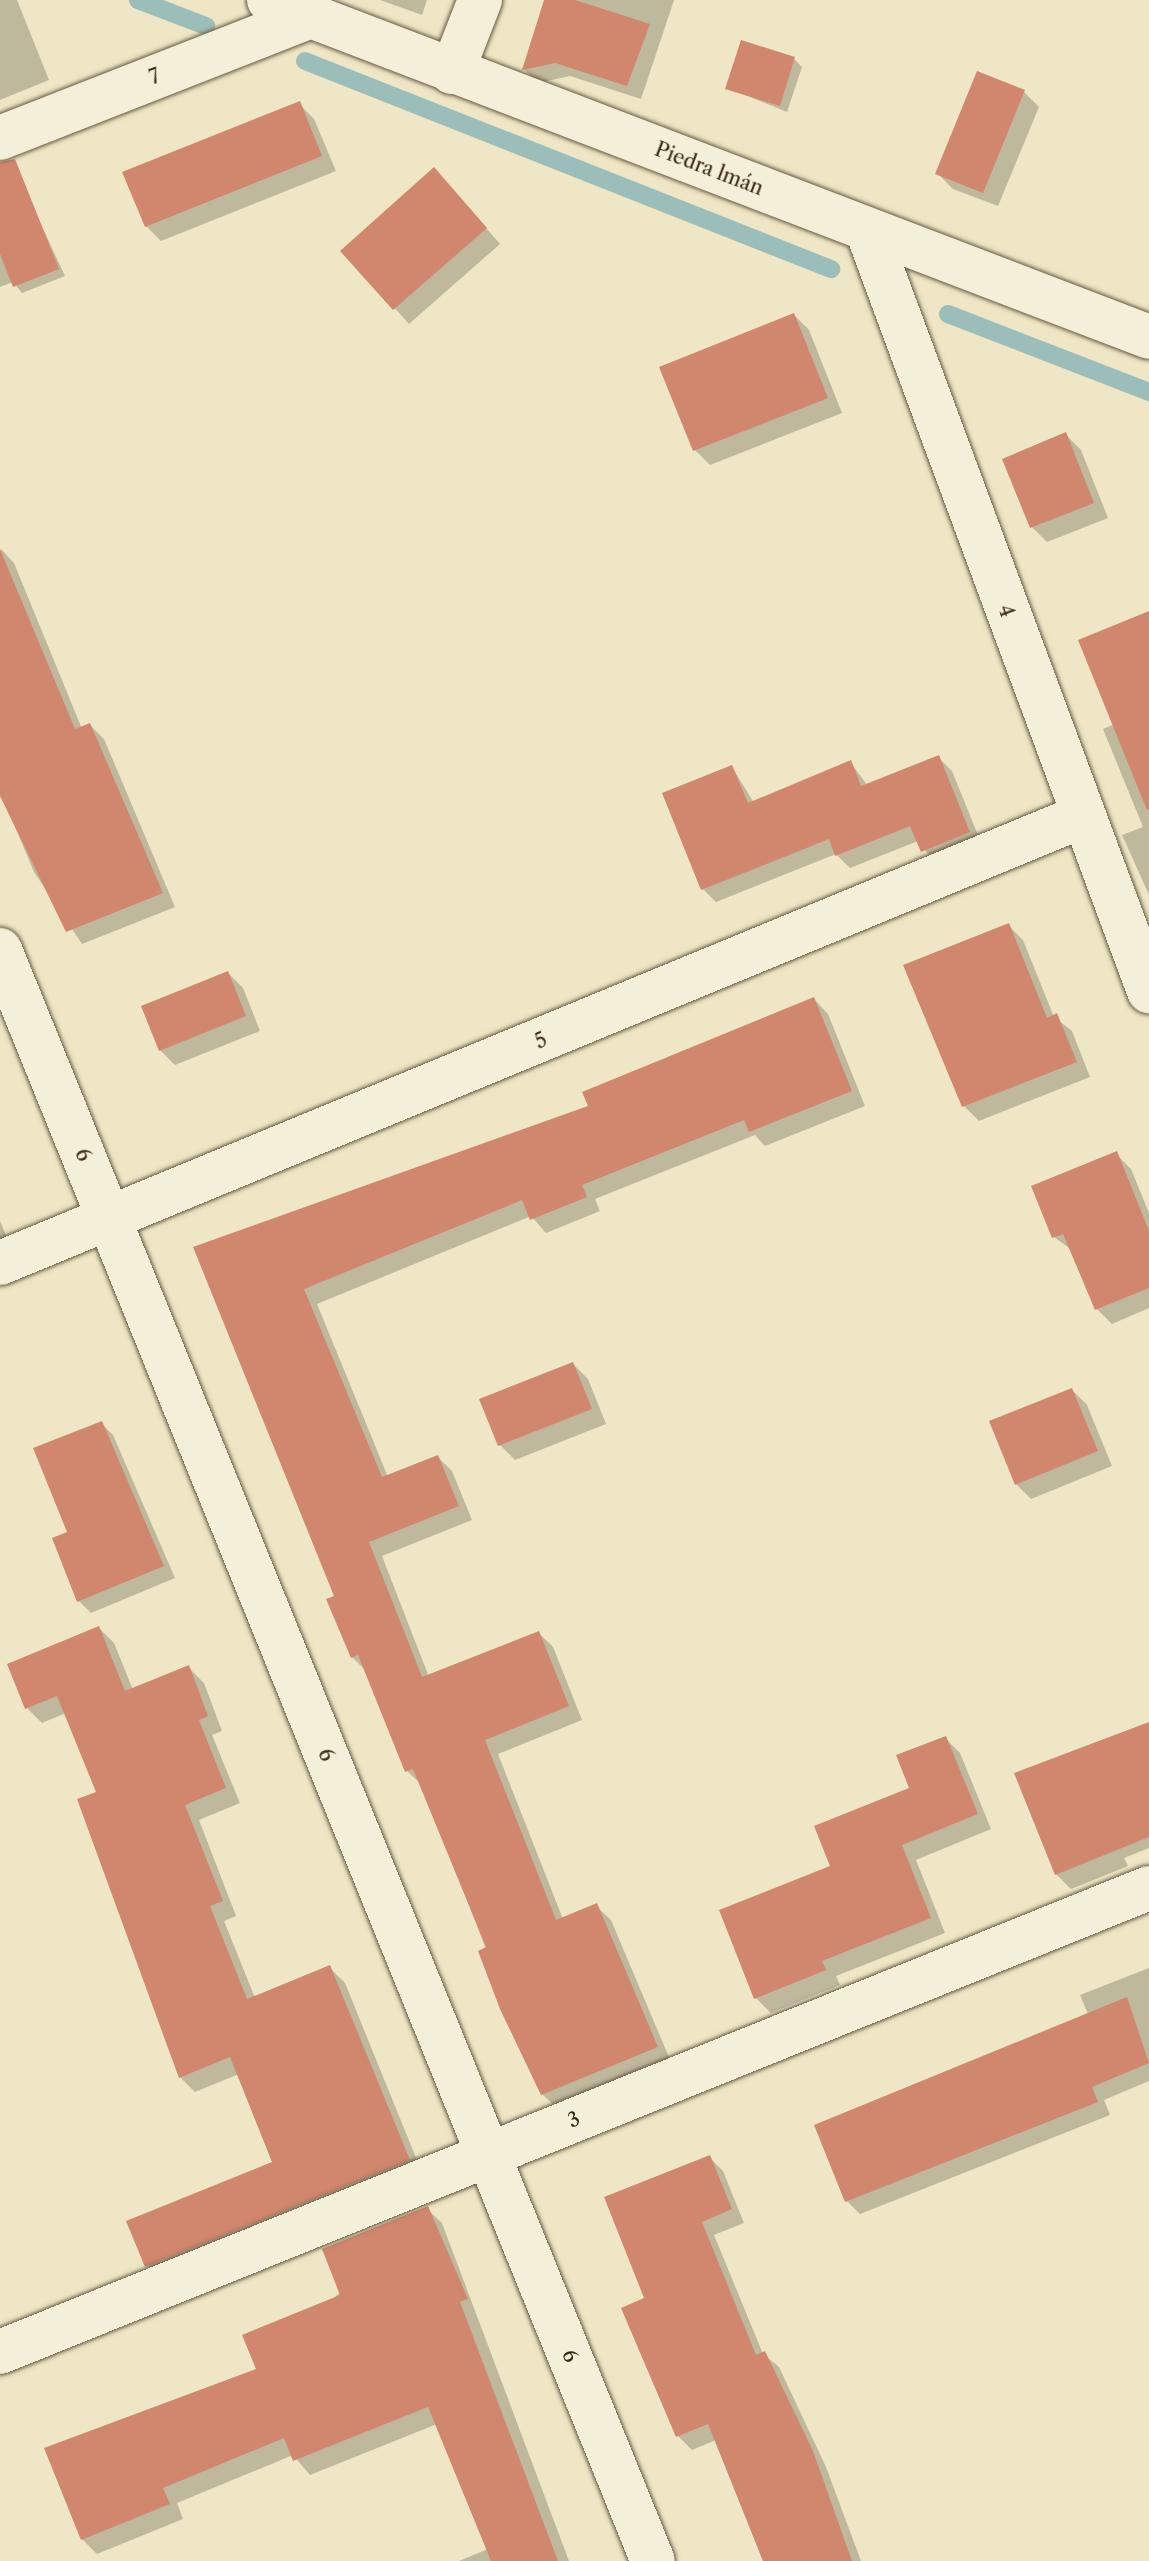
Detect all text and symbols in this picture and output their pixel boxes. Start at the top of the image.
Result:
street label: 7 [146,64,164,90]
street label: Piedra lmán [651,137,767,201]
street label: 4 [993,601,1019,621]
street label: 5 [531,1028,551,1054]
street label: 6 [70,1145,96,1165]
street label: 6 [313,1745,339,1765]
street label: 3 [564,2107,584,2133]
street label: 6 [557,2346,583,2366]

